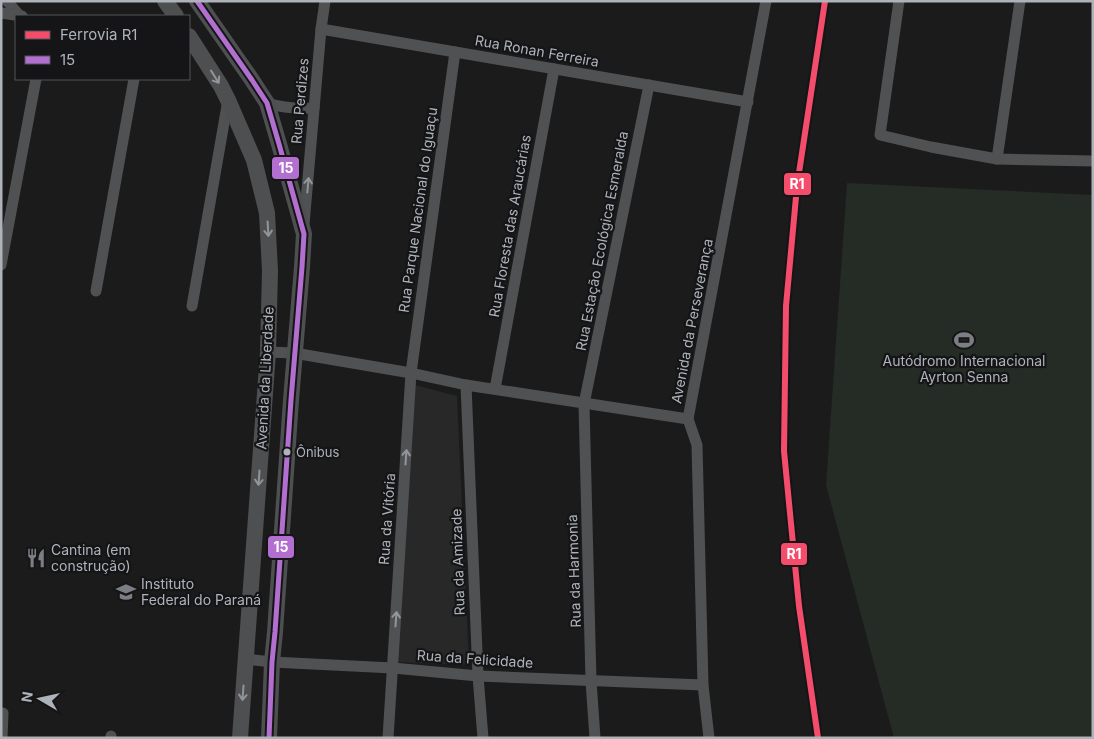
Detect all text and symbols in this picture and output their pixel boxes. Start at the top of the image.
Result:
legend [15,15,190,80]
text: Ferrovia R1 [60,25,137,44]
street label: Rua Ronan Ferreira [474,31,600,70]
text: 15 [60,50,75,69]
street label: Rua Perdizes [287,57,312,145]
one-way arrow [210,69,220,83]
street label: Rua Parque Nacional do Iguaçu [395,106,440,314]
street label: Rua Estação Ecológica Esmeralda [572,130,631,352]
street label: Rua Floresta das Araucárias [485,133,534,319]
line badge: 15 [271,156,300,180]
text: 15 [279,159,294,176]
line badge: R1 [783,172,812,196]
text: R1 [789,175,805,192]
one-way arrow [303,177,313,193]
one-way arrow [264,221,273,237]
street label: Avenida da Perseverança [667,237,716,405]
street label: Avenida da Liberdade [252,306,277,450]
sports icon: Autódromo Internacional Ayrton Senna [953,329,975,351]
place label: Autódromo Internacional Ayrton Senna [883,352,1045,385]
place label: Ônibus [296,444,339,460]
marker: Ônibus [282,447,292,457]
one-way arrow [401,449,410,465]
one-way arrow [254,470,263,486]
street label: Rua da Vitória [375,472,398,565]
street label: Rua da Amizade [447,508,468,616]
street label: Rua da Harmonia [563,514,584,628]
line badge: 15 [267,535,295,559]
text: 15 [274,538,289,555]
place label: Cantina (em construção) [51,541,131,574]
line badge: R1 [780,542,808,566]
text: R1 [786,545,802,562]
restaurant icon: Cantina (em construção) [25,547,47,569]
place label: Instituto Federal do Paraná [141,575,261,608]
school or university icon: Instituto Federal do Paraná [115,581,137,603]
one-way arrow [391,612,400,628]
street label: Rua da Felicidade [416,646,534,671]
north arrow [15,674,65,724]
one-way arrow [239,685,248,701]
text: N [17,690,36,703]

